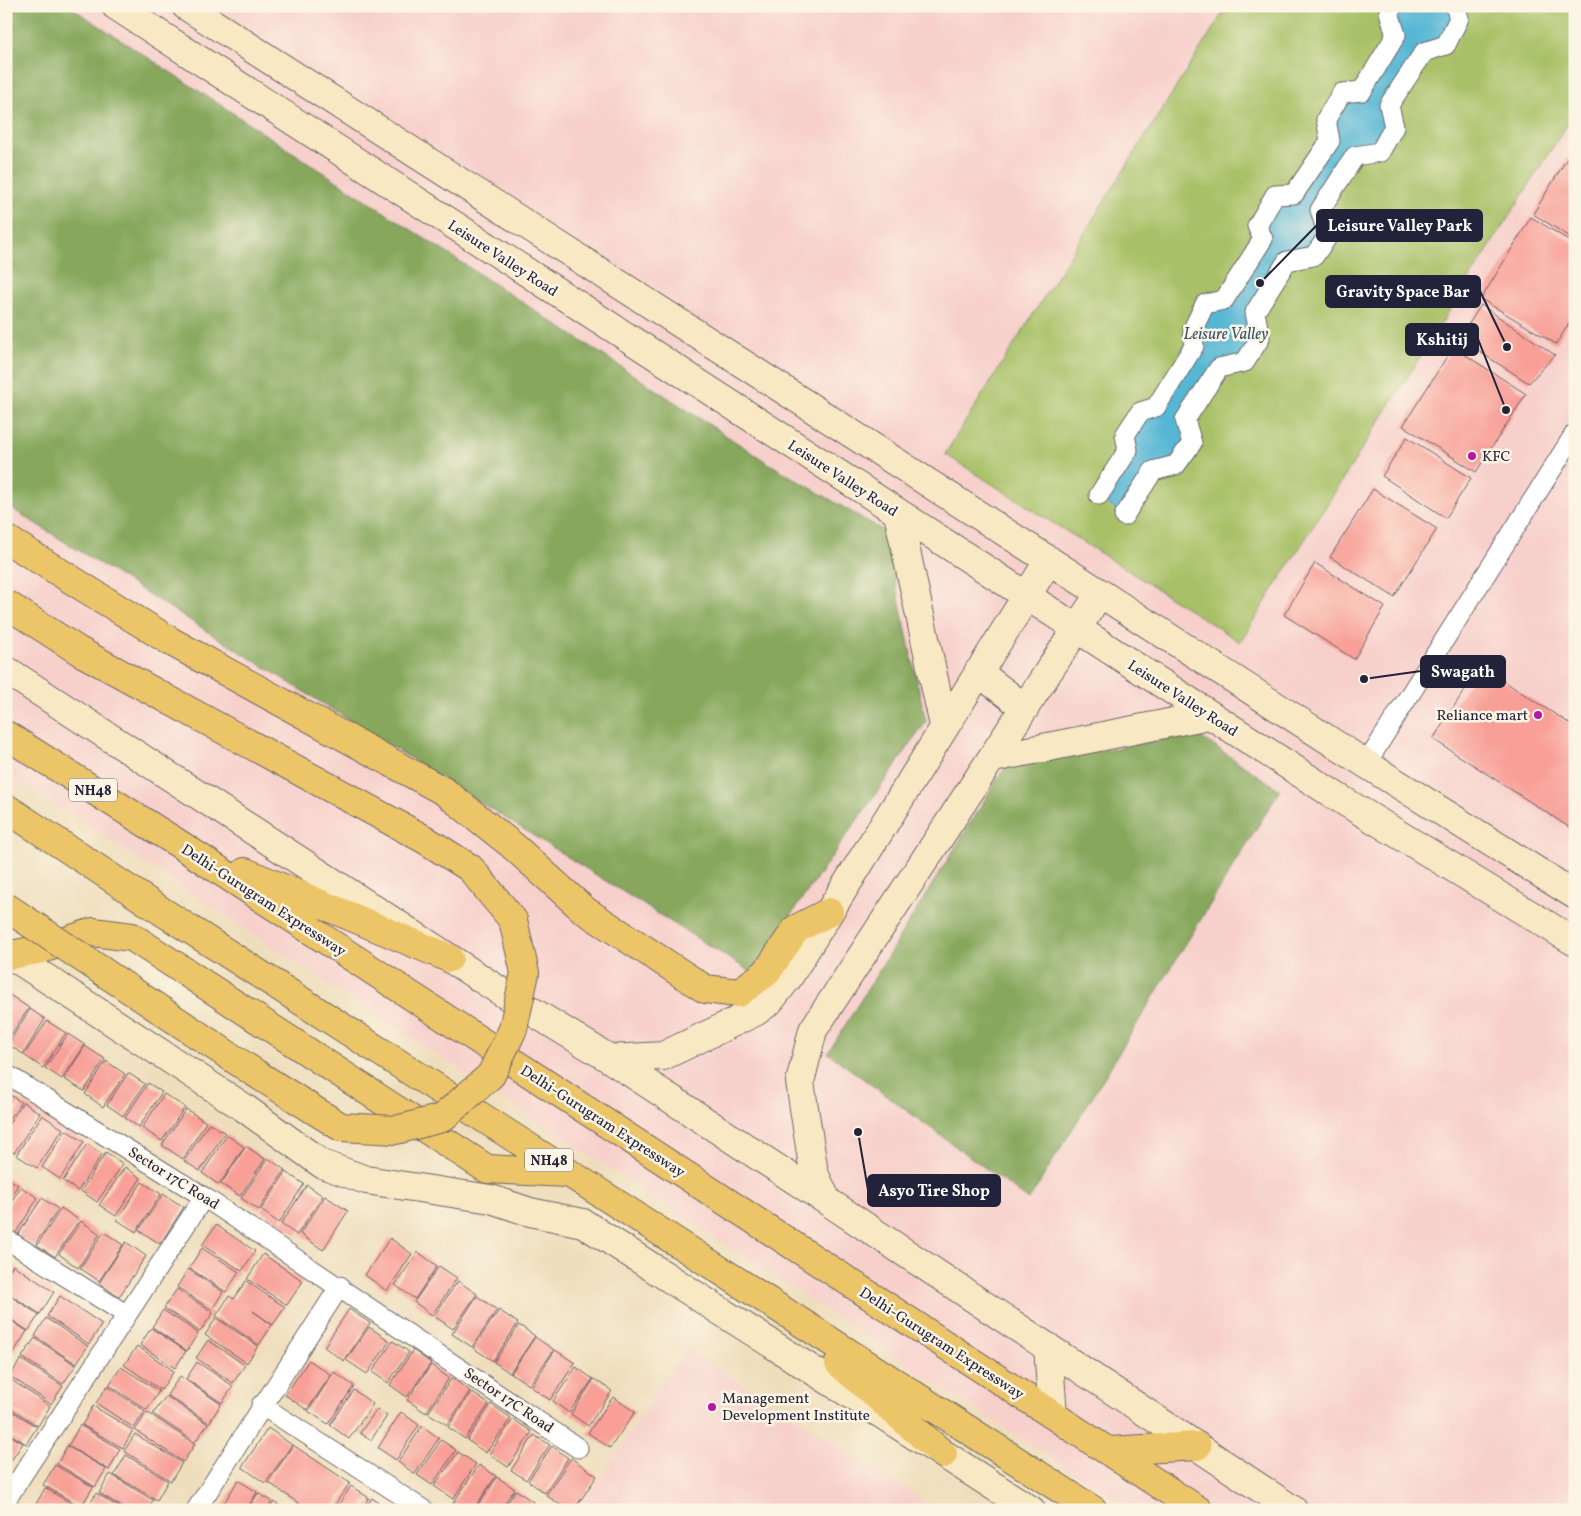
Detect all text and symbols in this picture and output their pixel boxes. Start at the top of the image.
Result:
callout: Leisure Valley Park [1317,210,1482,241]
street label: Leisure Valley Road [443,216,561,303]
text: Leisure Valley Park [1328,216,1473,238]
callout: Gravity Space Bar [1326,276,1480,307]
text: Gravity Space Bar [1336,282,1470,304]
water label: Leisure Valley [1184,324,1268,346]
callout: Kshitij [1406,324,1478,355]
text: Kshitij [1416,330,1468,352]
street label: Leisure Valley Road [783,436,901,523]
place label: KFC [1482,447,1511,468]
marker: KFC [1466,450,1478,462]
street label: Leisure Valley Road [1123,656,1241,743]
callout: Swagath [1421,656,1505,687]
text: Swagath [1431,662,1495,684]
place label: Reliance mart [1436,706,1528,727]
marker: Reliance mart [1532,709,1544,721]
road number: NH48 [69,778,117,802]
street label: Delhi-Gurugram Expressway [177,840,350,963]
street label: Delhi-Gurugram Expressway [516,1061,689,1184]
street label: Sector 17C Road [123,1143,223,1216]
road number: NH48 [525,1148,573,1172]
callout: Asyo Tire Shop [868,1175,1000,1206]
text: Asyo Tire Shop [878,1181,990,1203]
street label: Delhi-Gurugram Expressway [855,1283,1028,1406]
street label: Sector 17C Road [459,1363,557,1439]
place label: Management Development Institute [722,1389,870,1427]
marker: Management Development Institute [706,1401,718,1413]

